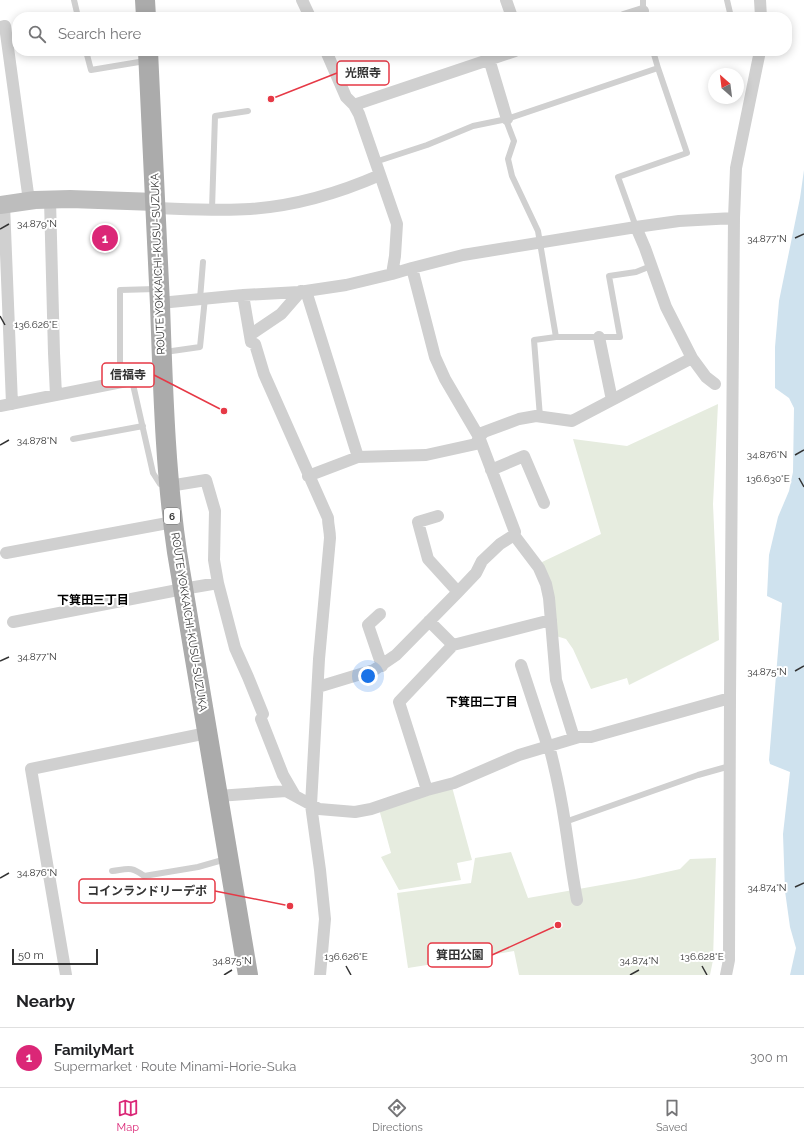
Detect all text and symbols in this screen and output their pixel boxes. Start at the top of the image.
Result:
search box [12,12,792,56]
icon: search [26,23,48,45]
text: Search here [58,25,141,43]
callout: 光照寺 [337,61,389,85]
text: 光照寺 [345,66,381,80]
north arrow [708,68,744,104]
street label: ROUTE YOKKAICHI-KUSU-SUZUKA [148,172,168,355]
text: 34.879°N [17,218,57,229]
pin: 1 [92,223,118,253]
text: 34.877°N [747,233,787,244]
text: 136.626°E [14,319,58,330]
callout: 信福寺 [102,363,154,387]
text: 信福寺 [110,368,146,382]
text: 34.878°N [17,435,57,446]
text: 34.876°N [747,449,787,460]
text: 136.630°E [746,473,790,484]
road number: 6 [164,508,180,524]
street label: ROUTE YOKKAICHI-KUSU-SUZUKA [168,531,210,713]
district label: 下箕田三丁目 [57,593,129,607]
text: 34.877°N [17,651,57,662]
your location [358,666,378,686]
text: 34.875°N [747,666,787,677]
district label: 下箕田二丁目 [446,695,518,709]
text: 34.876°N [17,867,57,878]
callout: コインランドリーデポ [79,879,215,903]
text: 34.874°N [747,882,787,893]
text: コインランドリーデポ [87,884,207,898]
callout: 箕田公園 [428,943,492,967]
scale bar [12,947,98,966]
text: 箕田公園 [436,948,484,962]
text: 50 m [18,949,44,962]
text: 136.626°E [324,951,368,962]
text: 136.628°E [680,951,724,962]
text: 34.875°N [212,955,252,966]
text: 34.874°N [619,955,659,966]
text: Nearby [16,991,75,1011]
text: FamilyMart [54,1041,134,1059]
text: 1 [26,1050,32,1065]
text: 300 m [750,1050,788,1065]
text: Supermarket · Route Minami-Horie-Suka [54,1059,296,1074]
tab: Map [117,1097,139,1134]
tab: Directions [372,1097,423,1134]
tab: Saved [656,1097,687,1134]

